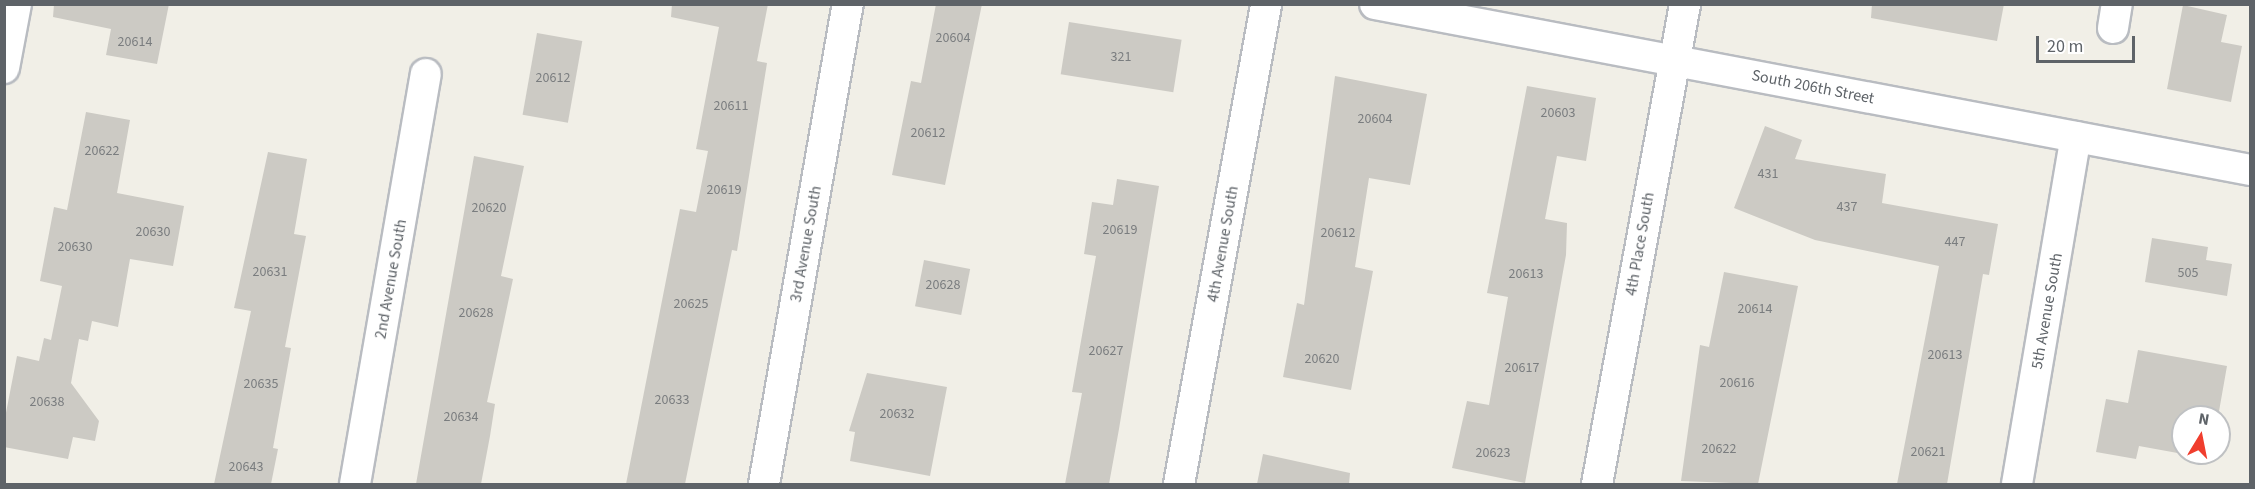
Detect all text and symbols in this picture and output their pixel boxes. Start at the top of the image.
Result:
scale bar [2039,24,2138,62]
house number: 20604 [936,30,970,46]
house number: 20614 [118,34,152,50]
text: 20 m [2047,34,2083,59]
house number: 321 [1111,49,1131,65]
street label: South 206th Street [1750,66,1876,108]
house number: 20612 [536,70,570,86]
house number: 20611 [714,98,748,114]
house number: 20603 [1541,105,1575,121]
house number: 20604 [1358,111,1392,127]
house number: 20612 [911,125,945,141]
house number: 20622 [85,143,119,159]
house number: 431 [1758,166,1778,182]
house number: 20619 [707,182,741,198]
street label: 3rd Avenue South [786,184,826,304]
street label: 4th Avenue South [1203,184,1243,304]
street label: 4th Place South [1621,191,1659,297]
house number: 437 [1837,199,1857,215]
house number: 20620 [472,200,506,216]
street label: 2nd Avenue South [371,218,411,340]
house number: 20619 [1103,222,1137,238]
house number: 20630 [136,224,170,240]
house number: 20612 [1321,225,1355,241]
house number: 447 [1945,234,1965,250]
house number: 20630 [58,239,92,255]
street label: 5th Avenue South [2027,251,2067,371]
house number: 20631 [253,264,287,280]
house number: 505 [2178,265,2198,281]
house number: 20613 [1509,266,1543,282]
house number: 20628 [926,277,960,293]
house number: 20625 [674,296,708,312]
house number: 20614 [1738,301,1772,317]
house number: 20628 [459,305,493,321]
house number: 20627 [1089,343,1123,359]
house number: 20613 [1928,347,1962,363]
house number: 20620 [1305,351,1339,367]
house number: 20617 [1505,360,1539,376]
house number: 20616 [1720,375,1754,391]
house number: 20635 [244,376,278,392]
house number: 20633 [655,392,689,408]
house number: 20638 [30,394,64,410]
north arrow [2171,405,2231,465]
house number: 20632 [880,406,914,422]
text: N [2197,407,2211,431]
house number: 20634 [444,409,478,425]
house number: 20622 [1702,441,1736,457]
house number: 20621 [1911,444,1945,460]
house number: 20623 [1476,445,1510,461]
house number: 20643 [229,459,263,475]

